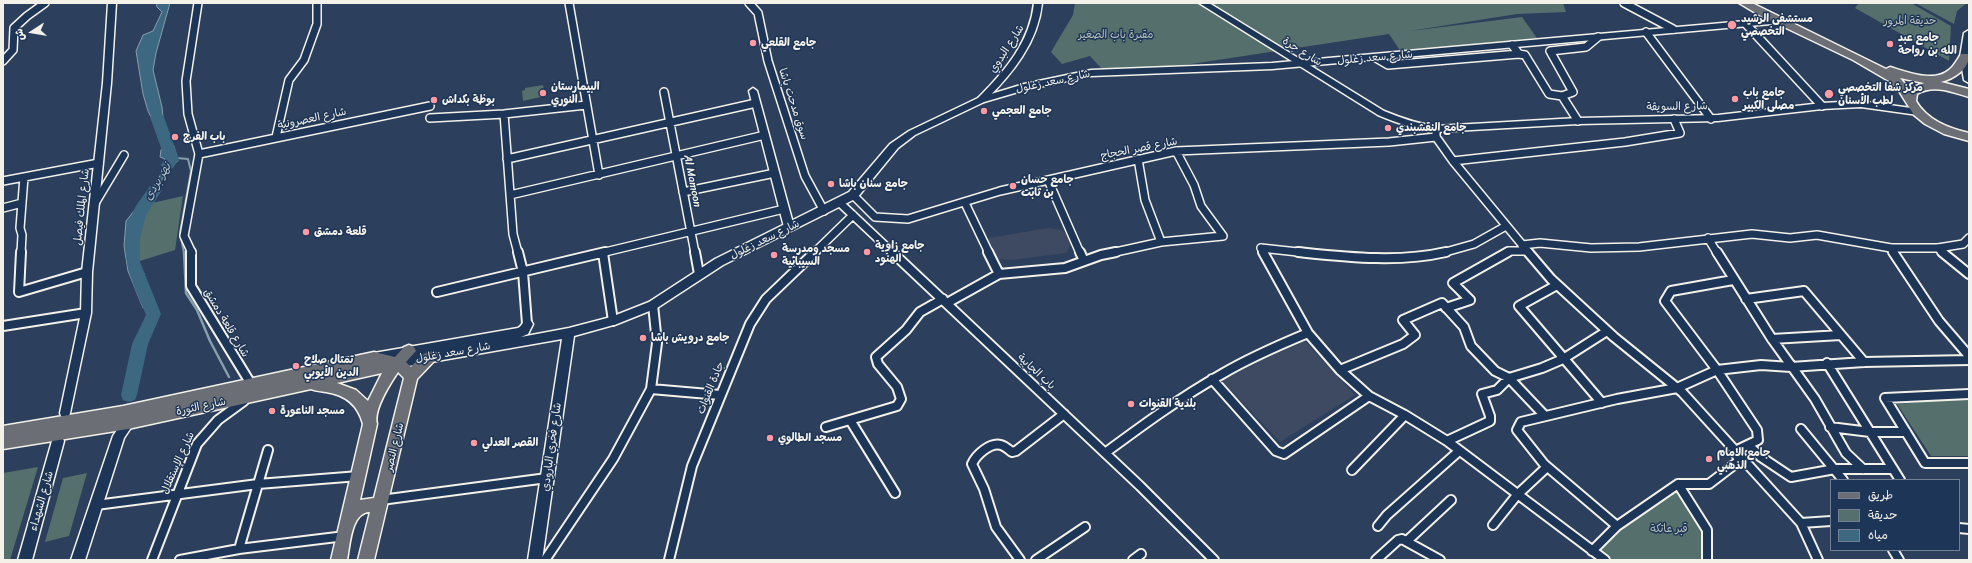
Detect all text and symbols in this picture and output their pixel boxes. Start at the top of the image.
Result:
north arrow [12,12,52,52]
place label: مستشفى الرشيد التخصصي [1741,12,1813,38]
park label: حديقة المرور [1883,14,1937,28]
marker: مستشفى الرشيد التخصصي [1726,19,1738,31]
street label: شارع البدوي [987,22,1027,76]
text: ش [9,27,30,43]
park label: مقبرة باب الصغير [1079,28,1153,42]
place label: جامع عبد الله بن رواحة [1898,31,1957,57]
street label: شارع جرة [1280,35,1324,69]
place label: جامع القلعي [761,36,816,50]
marker: جامع القلعي [748,38,758,48]
marker: جامع عبد الله بن رواحة [1885,39,1895,49]
street label: شارع سعد زغلول [1337,48,1413,68]
street label: سوق مدحت باشا [775,67,811,141]
street label: شارع سعد زغلول [1015,68,1091,96]
place label: البيمارستان النوري [551,80,600,106]
place label: مركز شفا التخصصي لطب الأسنان [1838,81,1923,107]
place label: جامع باب مصلى الكبير [1743,86,1794,112]
marker: البيمارستان النوري [538,88,548,98]
marker: مركز شفا التخصصي لطب الأسنان [1823,88,1835,100]
place label: بوظة بكداش [442,93,495,107]
marker: جامع باب مصلى الكبير [1730,94,1740,104]
marker: بوظة بكداش [429,95,439,105]
street label: شارع السويقة [1646,100,1708,114]
place label: جامع العجمي [992,104,1052,118]
street label: شارع العصرونية [276,105,348,133]
marker: جامع العجمي [979,106,989,116]
place label: جامع النقشبندي [1396,121,1467,135]
marker: جامع النقشبندي [1383,123,1393,133]
place label: باب الفرج [183,130,226,144]
marker: باب الفرج [170,132,180,142]
street label: شارع قصر الحجاج [1099,135,1179,163]
street label: Al Mamoon [680,154,704,208]
water label: نهر بردى [141,161,175,203]
street label: شارع الملك فيصل [71,168,93,246]
place label: جامع حسان بن ثابت [1021,173,1074,199]
place label: جامع سنان باشا [839,177,908,191]
marker: جامع سنان باشا [826,179,836,189]
marker: جامع حسان بن ثابت [1008,181,1018,191]
street label: شارع سعد زغلول [728,217,802,263]
place label: قلعة دمشق [314,225,367,239]
marker: قلعة دمشق [301,227,311,237]
place label: جامع زاوية الهنود [875,239,925,265]
place label: مسجد ومدرسة السيبائية [782,242,850,268]
marker: جامع زاوية الهنود [862,247,872,257]
marker: مسجد ومدرسة السيبائية [769,250,779,260]
street label: شارع قلعة دمشق [200,286,252,360]
place label: جامع درويش باشا [651,331,730,345]
marker: جامع درويش باشا [638,333,648,343]
street label: شارع سعد زغلول [415,340,491,366]
street label: باب الجابية [1014,351,1058,393]
place label: تمثال صلاح الدين الأيوبي [304,353,359,379]
street label: جادة القنوات [694,360,728,416]
marker: تمثال صلاح الدين الأيوبي [291,361,301,371]
street label: شارع الثورة [175,395,227,419]
place label: بلدية القنوات [1139,397,1196,411]
marker: بلدية القنوات [1126,399,1136,409]
street label: شارع فخري البارودي [539,402,565,492]
place label: مسجد الناعورة [280,404,345,418]
marker: مسجد الناعورة [267,406,277,416]
street label: شارع النصر [383,421,407,473]
street label: شارع الإستقلال [158,430,198,496]
place label: مسجد الطالوي [778,431,842,445]
marker: مسجد الطالوي [765,433,775,443]
place label: القصر العدلي [482,436,538,450]
marker: القصر العدلي [469,438,479,448]
place label: جامع الامام الذهبي [1717,446,1770,472]
marker: جامع الامام الذهبي [1704,454,1714,464]
street label: شارع الشهداء [27,469,57,533]
legend [1830,479,1960,551]
text: طريق [1868,484,1893,506]
text: حديقة [1868,504,1897,526]
park label: قبر عاتكة [1650,522,1688,536]
text: مياه [1868,524,1888,546]

